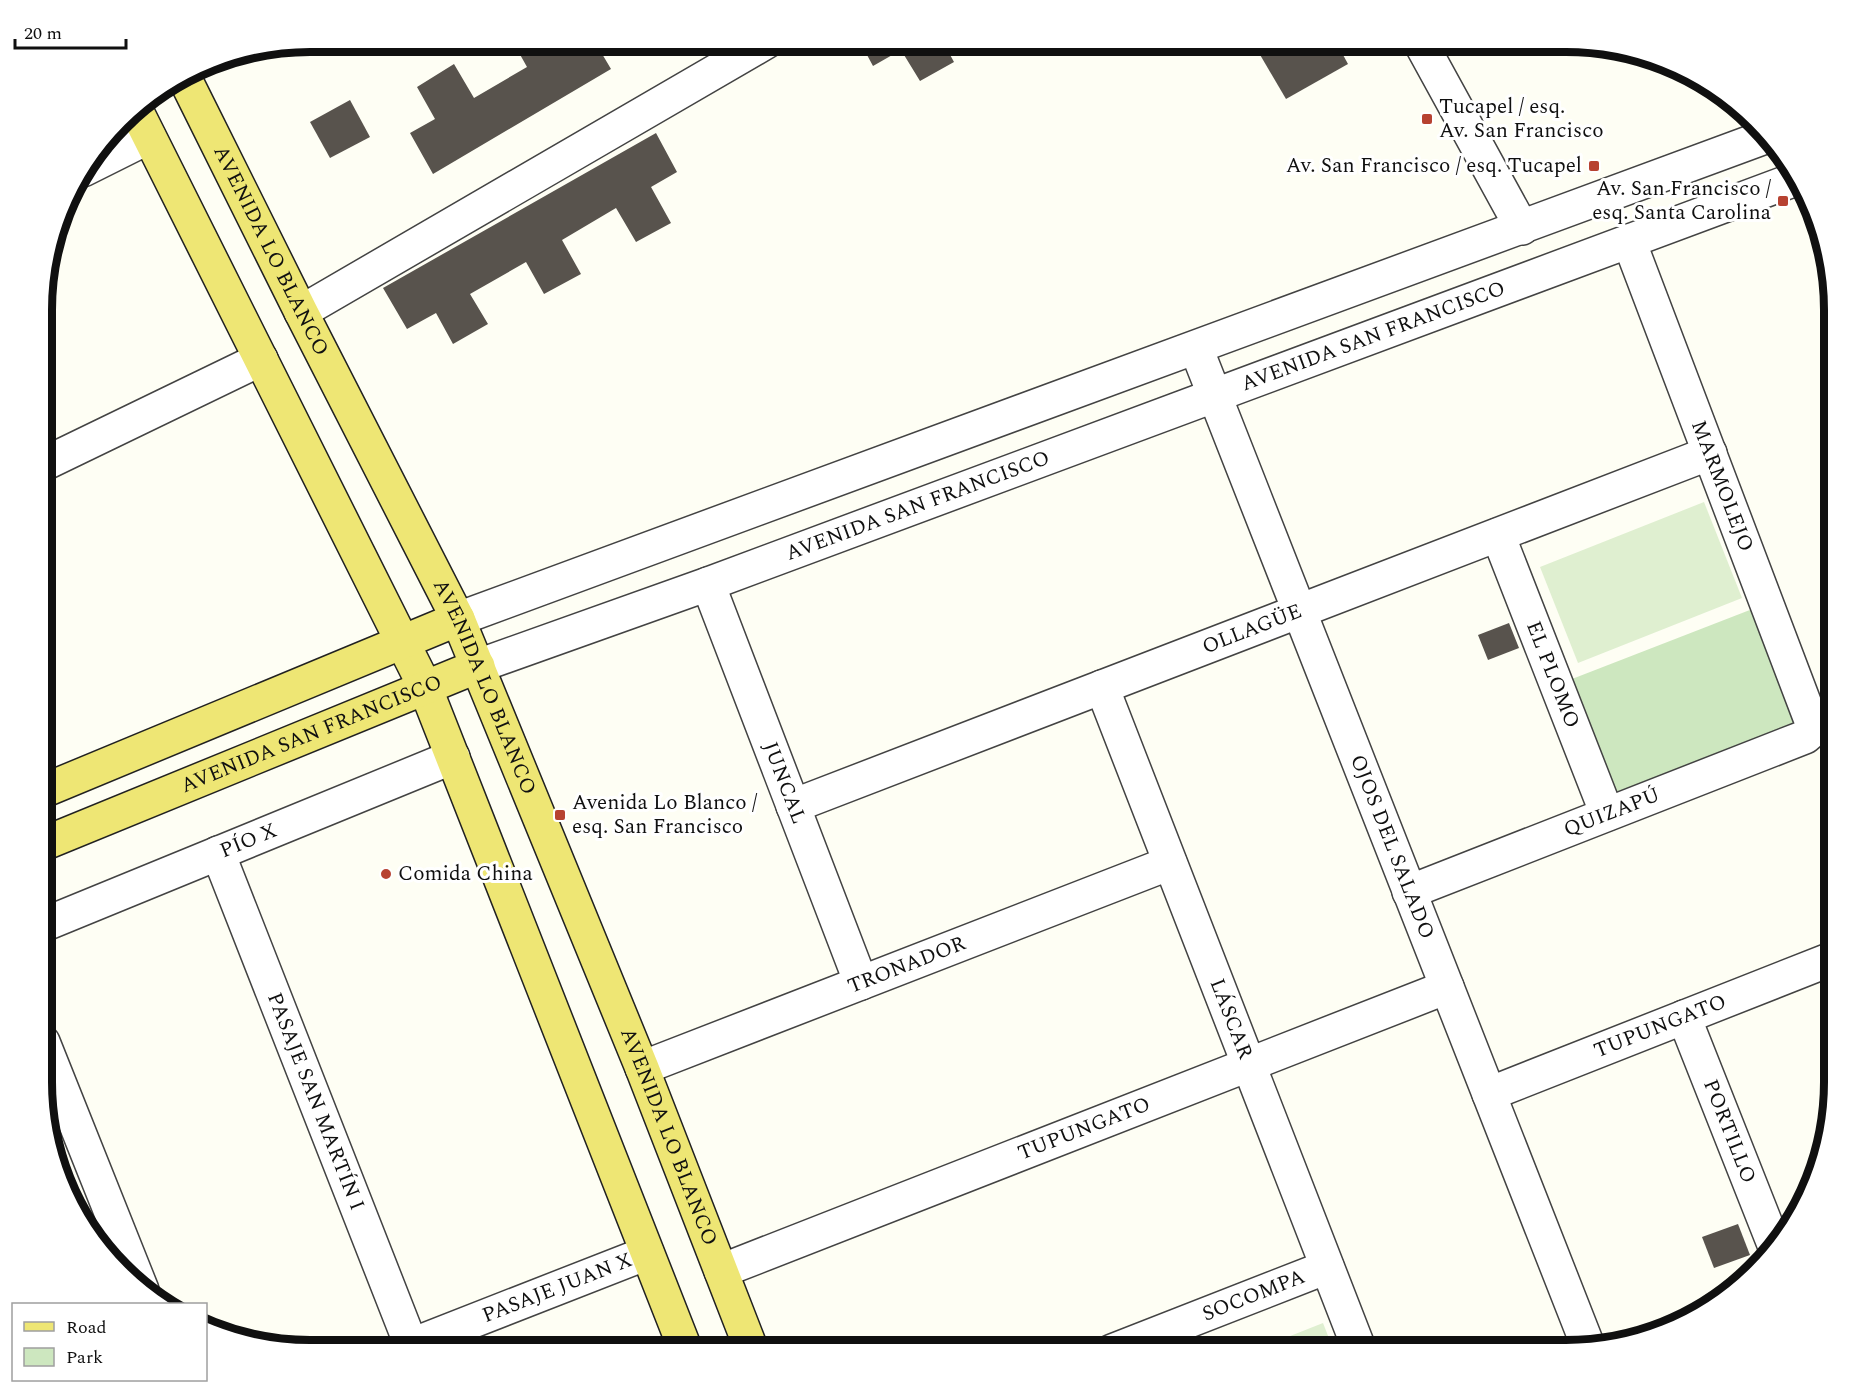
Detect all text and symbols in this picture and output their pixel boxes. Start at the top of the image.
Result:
scale bar [15,12,126,50]
text: 20 m [24,20,62,47]
place label: Tucapel / esq. Av. San Francisco [1439,91,1604,147]
marker: Tucapel / esq. Av. San Francisco [1420,112,1434,126]
street label: AVENIDA LO BLANCO [205,140,337,362]
place label: Av. San Francisco / esq. Tucapel [1286,150,1582,182]
marker: Av. San Francisco / esq. Tucapel [1587,159,1601,173]
place label: Av. San Francisco / esq. Santa Carolina [1592,173,1772,229]
marker: Av. San Francisco / esq. Santa Carolina [1776,194,1790,208]
street label: AVENIDA SAN FRANCISCO [1237,273,1510,400]
street label: MARMOLEJO [1682,416,1762,556]
street label: AVENIDA SAN FRANCISCO [781,442,1054,570]
street label: AVENIDA LO BLANCO [424,573,544,800]
street label: OLLAGÜE [1198,596,1307,663]
street label: EL PLOMO [1517,616,1588,733]
street label: AVENIDA SAN FRANCISCO [176,666,447,802]
street label: JUNCAL [754,737,815,829]
street label: OJOS DEL SALADO [1341,750,1443,944]
street label: QUIZAPÚ [1559,779,1665,846]
place label: Avenida Lo Blanco / esq. San Francisco [572,787,758,843]
marker: Avenida Lo Blanco / esq. San Francisco [553,808,567,822]
street label: PÍO X [215,815,282,867]
place label: Comida China [398,858,533,890]
marker: Comida China [379,867,393,881]
street label: TRONADOR [843,928,971,1003]
street label: LÁSCAR [1201,974,1261,1064]
street label: TUPUNGATO [1589,986,1731,1067]
street label: PASAJE SAN MARTÍN I [258,988,373,1215]
street label: AVENIDA LO BLANCO [611,1023,726,1250]
street label: PORTILLO [1694,1074,1764,1188]
street label: TUPUNGATO [1013,1089,1155,1169]
street label: PASAJE JUAN X [478,1244,637,1332]
street label: SOCOMPA [1197,1261,1310,1330]
legend [12,1303,207,1381]
text: Road [66,1314,107,1341]
text: Park [66,1344,103,1371]

